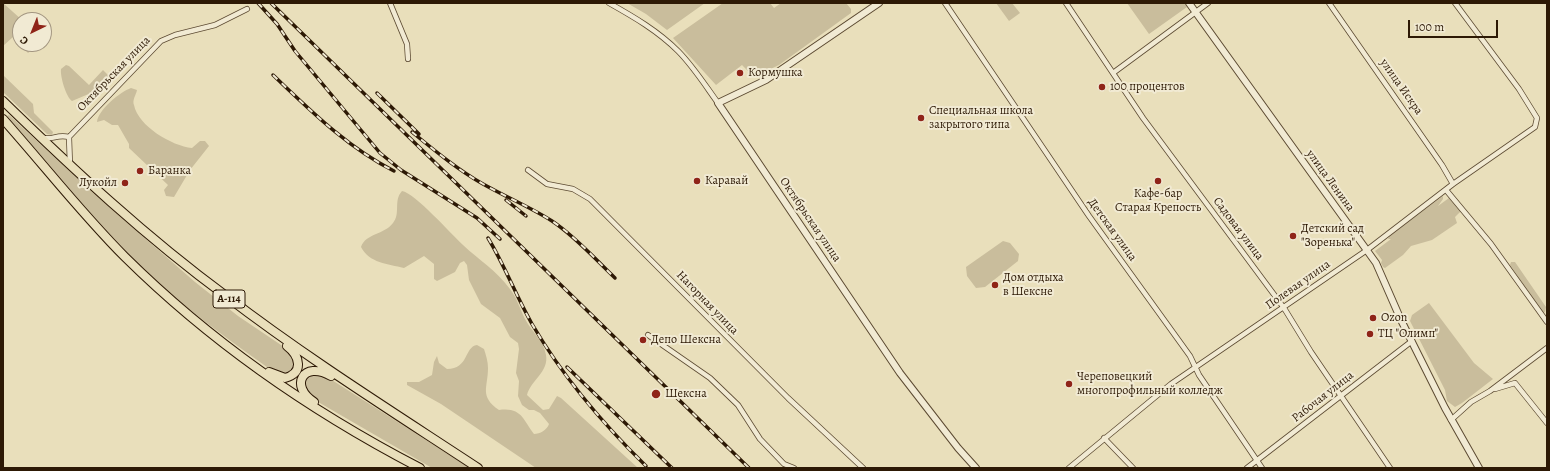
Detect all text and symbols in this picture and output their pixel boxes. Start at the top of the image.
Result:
north arrow [12,12,52,52]
scale bar [1410,12,1500,38]
text: 100 m [1415,19,1444,35]
text: С [17,33,32,48]
street label: Октябрьская улица [74,33,154,115]
street label: улица Искра [1376,56,1426,118]
place label: Кормушка [748,66,802,80]
marker: Кормушка [735,68,745,78]
place label: 100 процентов [1110,80,1185,94]
marker: 100 процентов [1097,82,1107,92]
place label: Специальная школа закрытого типа [929,104,1033,132]
marker: Специальная школа закрытого типа [916,113,926,123]
street label: улица Ленина [1303,147,1357,215]
place label: Баранка [148,164,191,178]
marker: Баранка [135,166,145,176]
place label: Каравай [705,174,748,188]
street label: Октябрьская улица [776,175,844,265]
place label: Лукойл [79,176,117,190]
marker: Каравай [692,176,702,186]
marker: Кафе-бар Старая Крепость [1153,176,1163,186]
marker: Лукойл [120,178,130,188]
place label: Кафе-бар Старая Крепость [1115,187,1201,215]
street label: Садовая улица [1210,195,1266,263]
street label: Детская улица [1084,196,1140,264]
place label: Детский сад "Зоренька" [1301,222,1364,250]
marker: Детский сад "Зоренька" [1288,231,1298,241]
street label: Полевая улица [1263,257,1333,313]
street label: Нагорная улица [673,268,741,338]
place label: Дом отдыха в Шекснe [1003,271,1064,299]
marker: Дом отдыха в Шекснe [990,280,1000,290]
road number: А-114 [213,290,245,308]
place label: Ozon [1381,311,1407,325]
marker: Ozon [1368,313,1378,323]
place label: ТЦ "Олимп" [1378,327,1438,341]
marker: ТЦ "Олимп" [1365,329,1375,339]
place label: Депо Шексна [651,333,721,347]
marker: Депо Шексна [638,335,648,345]
street label: Рабочая улица [1289,368,1357,426]
place label: Череповецкий многопрофильный колледж [1077,370,1223,398]
marker: Череповецкий многопрофильный колледж [1064,379,1074,389]
place label: Шексна [665,387,707,401]
marker: Шексна [650,388,662,400]

